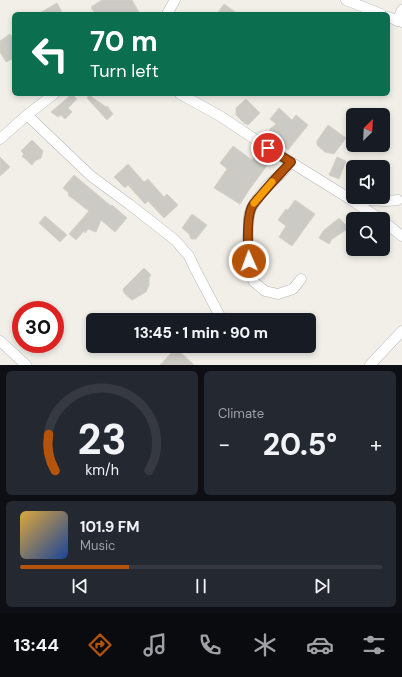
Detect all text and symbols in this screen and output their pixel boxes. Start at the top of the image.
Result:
text: 70 m [90,23,158,60]
icon: left [24,28,76,80]
text: Turn left [90,59,159,83]
north arrow [346,108,390,152]
map controls [346,108,390,256]
pin [251,131,285,165]
icon: arrive [257,137,279,159]
button: sound [346,160,390,204]
button: search [346,212,390,256]
position arrow [228,240,270,282]
speed limit sign: 30 [12,301,64,353]
text: 13:45 · 1 min · 90 m [134,323,268,343]
text: Climate [218,405,264,422]
text: 23 [77,413,127,467]
text: 20.5° [263,425,337,464]
text: − [218,430,230,459]
text: + [370,430,382,459]
text: km/h [85,461,119,479]
text: 101.9 FM [80,517,140,537]
text: Music [80,537,115,554]
icon: previous [69,575,91,597]
icon: pause [190,575,212,597]
icon: next [311,575,333,597]
icon: directions [86,631,114,659]
icon: music [141,631,169,659]
icon: phone [196,631,224,659]
icon: climate [251,631,279,659]
icon: car [306,631,334,659]
icon: filters [360,631,388,659]
text: 13:44 [13,633,59,657]

